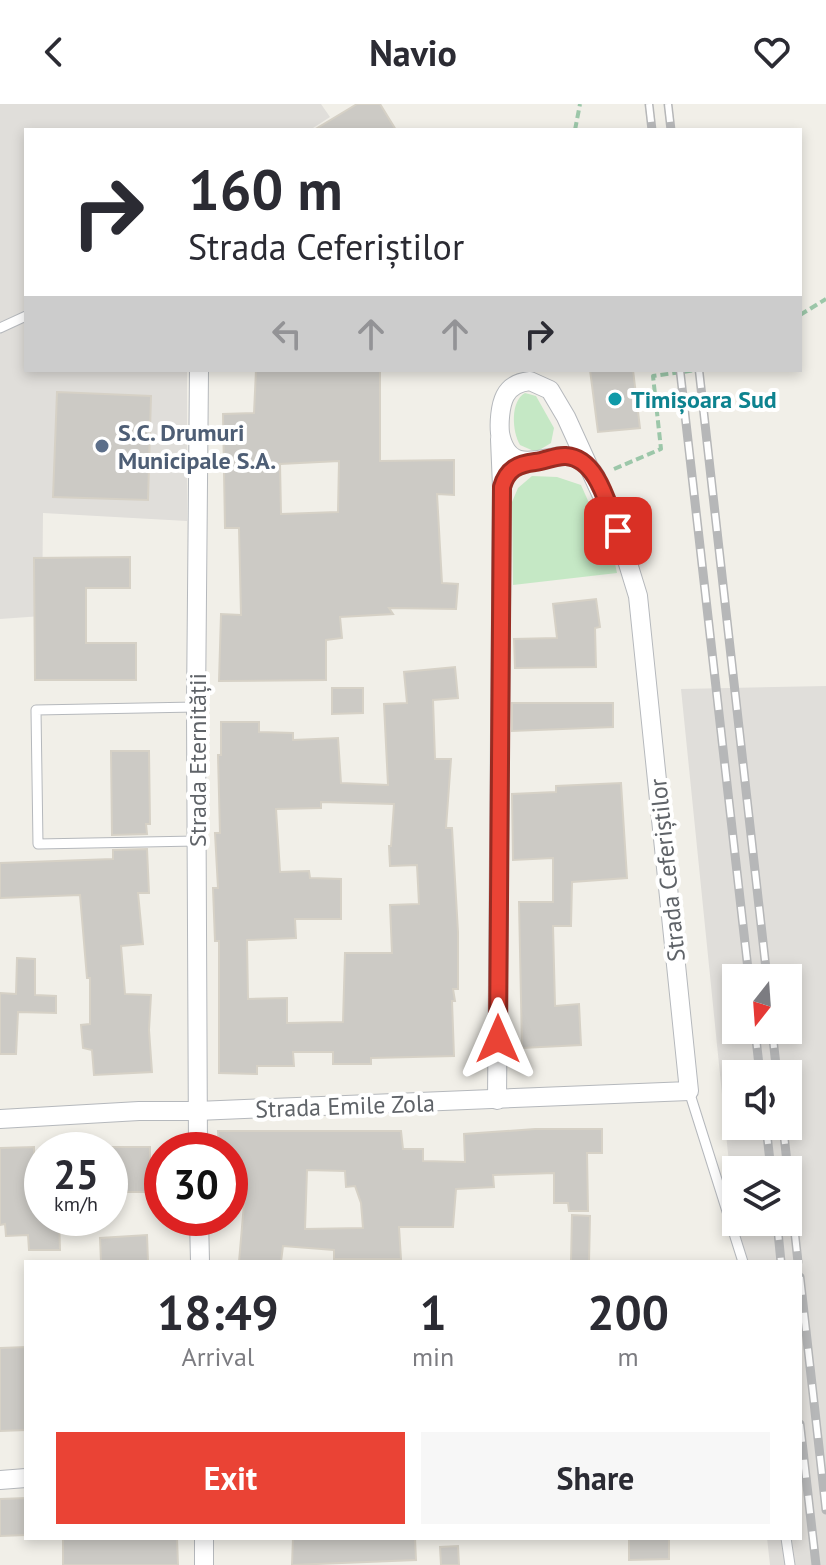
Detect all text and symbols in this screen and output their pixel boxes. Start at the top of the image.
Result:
text: Navio [369,29,457,76]
icon: back [32,30,76,74]
icon: heart [750,30,794,74]
text: 160 m [188,153,343,225]
icon: right [56,160,160,264]
text: Strada Ceferiștilor [188,223,464,270]
icon: left [265,312,309,356]
icon: ahead [349,312,393,356]
icon: ahead [433,312,477,356]
icon: right [517,312,561,356]
place label: Timișoara Sud [631,384,777,415]
marker: Timișoara Sud [606,390,624,408]
place label: S.C. Drumuri Municipale S.A. [118,417,276,476]
marker: S.C. Drumuri Municipale S.A. [93,437,111,455]
pin [584,497,652,565]
icon: arrive [596,509,640,553]
street label: Strada Eternității [182,673,213,847]
street label: Strada Ceferiștilor [642,777,692,963]
north arrow [722,964,802,1044]
map controls [722,964,802,1236]
position arrow [456,997,540,1081]
button: sound [722,1060,802,1140]
street label: Strada Emile Zola [255,1087,435,1125]
speed limit sign: 30 [144,1132,248,1236]
text: 25 [53,1148,99,1200]
button: layers [722,1156,802,1236]
text: km/h [54,1191,98,1217]
text: 18:49 [157,1281,279,1343]
text: 1 [419,1281,447,1343]
text: 200 [587,1281,669,1343]
text: Arrival [182,1340,254,1373]
text: min [412,1340,454,1373]
text: m [618,1340,639,1373]
button: Exit [56,1432,405,1524]
button: Share [421,1432,770,1524]

